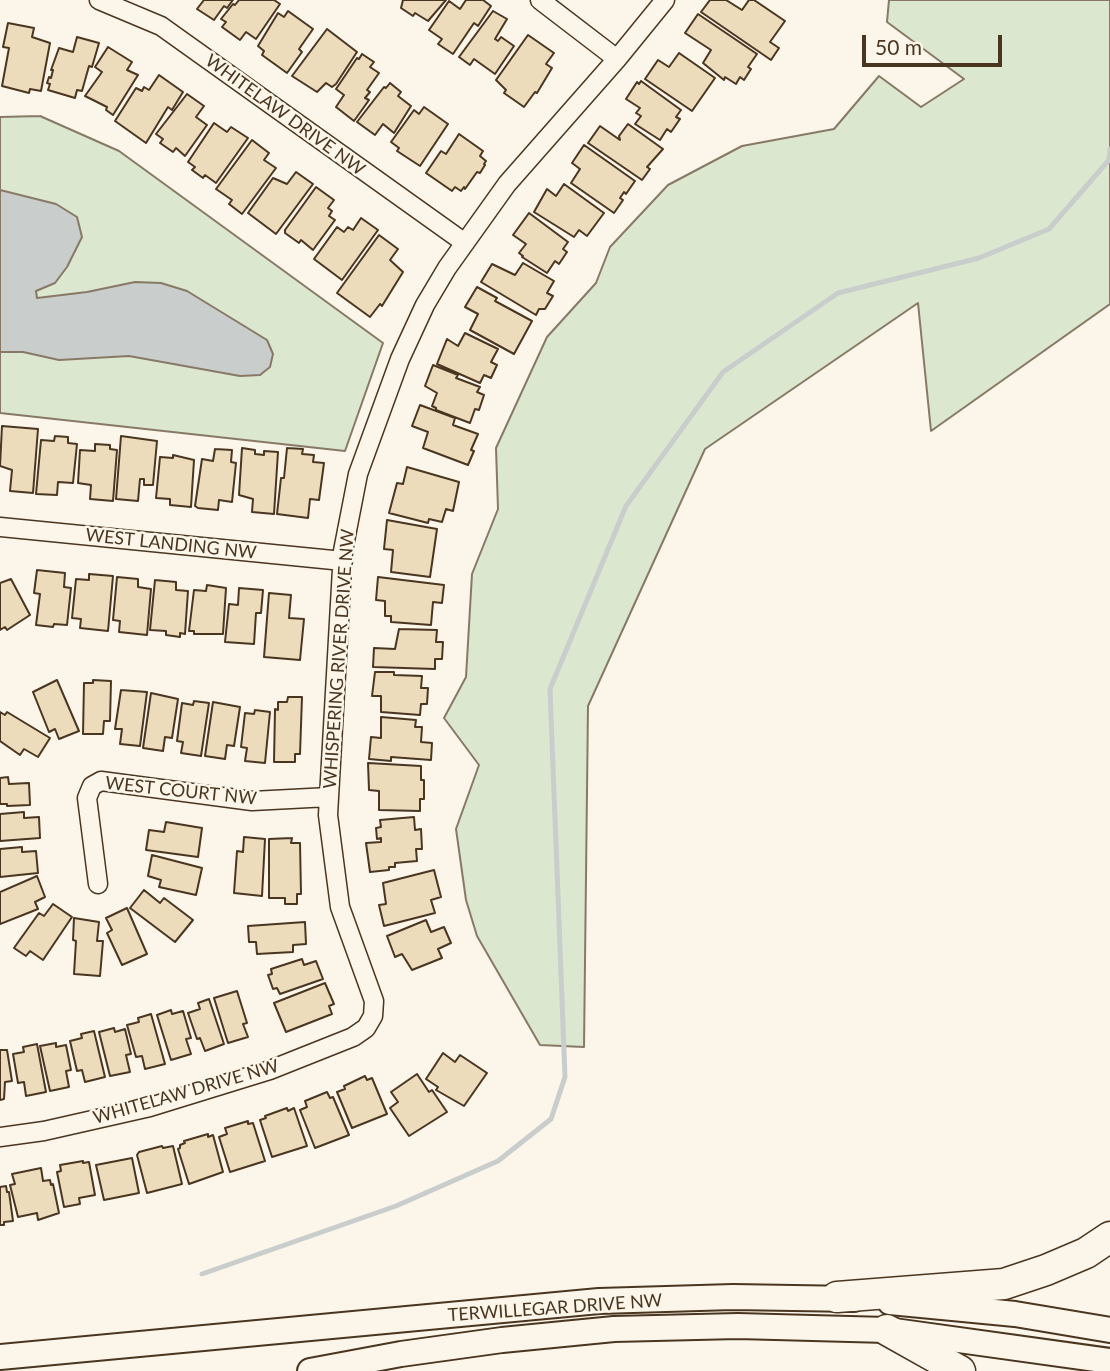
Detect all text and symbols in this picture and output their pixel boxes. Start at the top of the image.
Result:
scale bar [865,21,1005,65]
text: 50 m [875,34,922,59]
street label: WHITELAW DRIVE NW [201,50,369,180]
street label: WEST LANDING NW [84,524,258,564]
street label: WHISPERING RIVER DRIVE NW [319,528,359,790]
street label: WEST COURT NW [104,772,258,810]
street label: WHITELAW DRIVE NW [91,1055,281,1129]
street label: TERWILLEGAR DRIVE NW [447,1290,663,1326]

